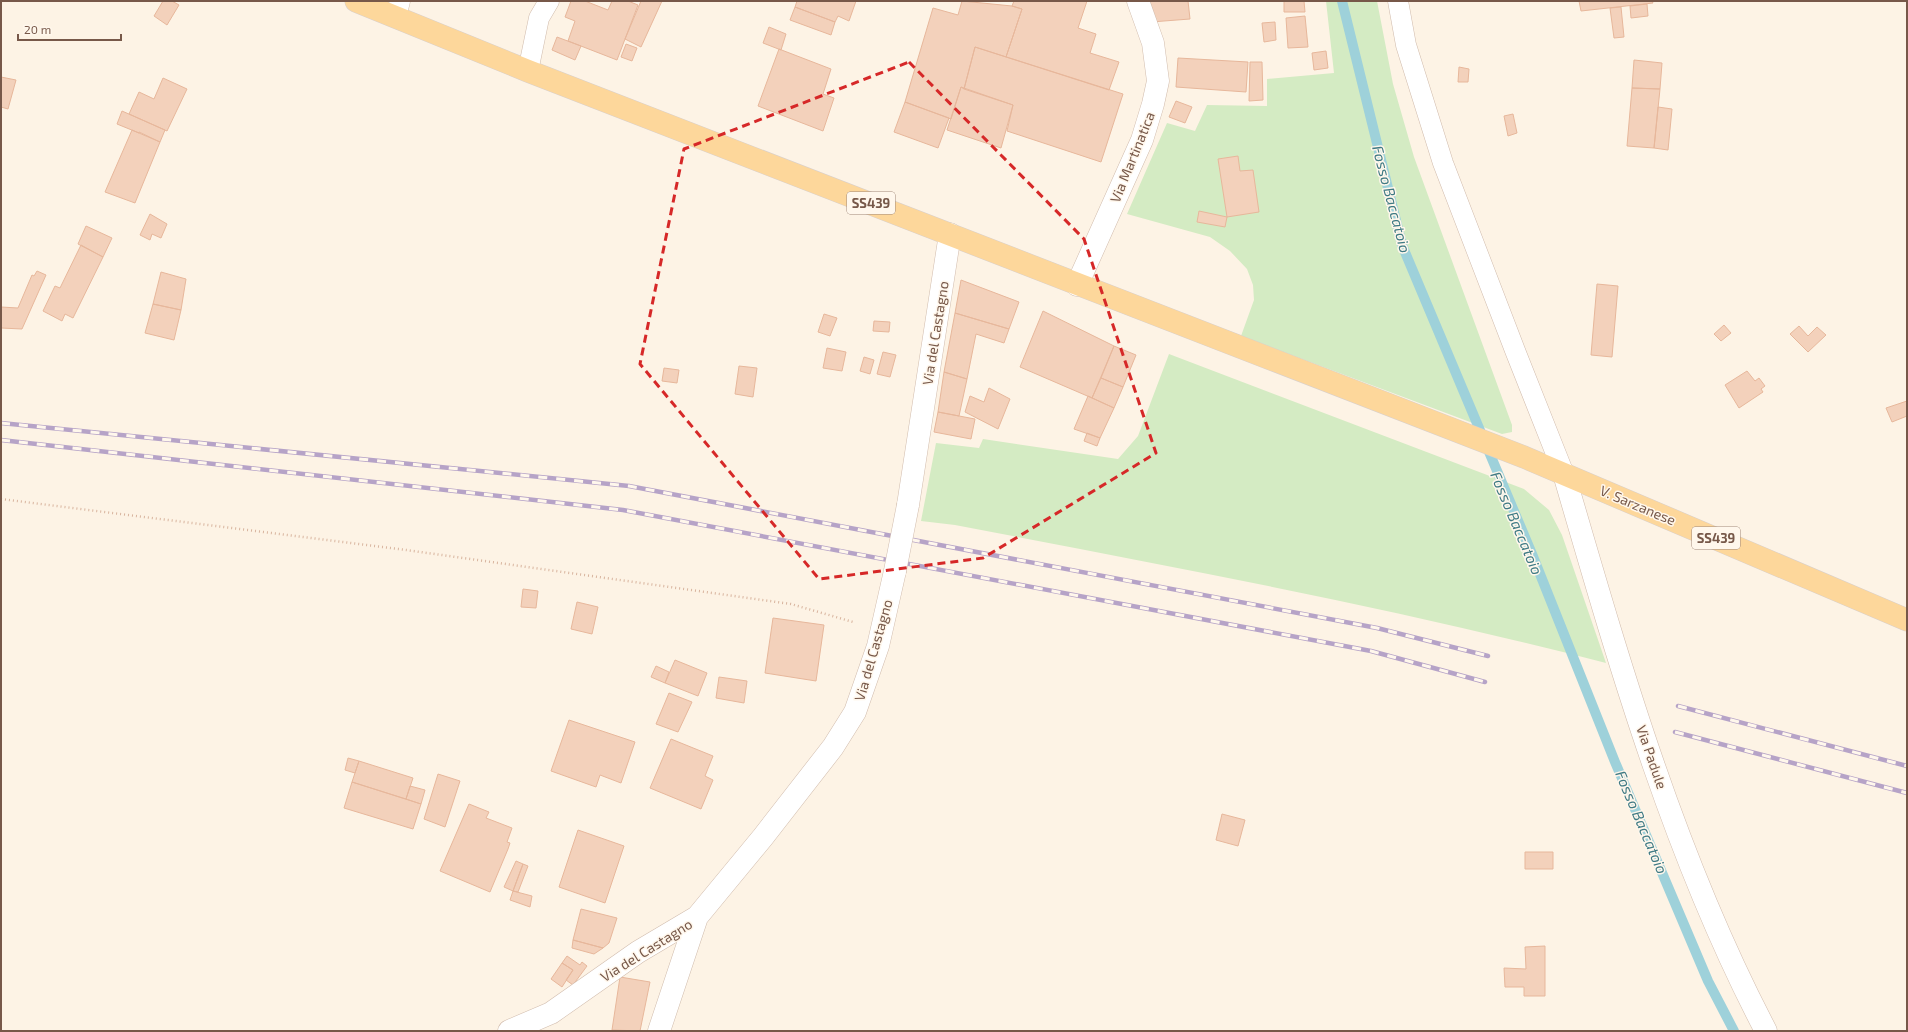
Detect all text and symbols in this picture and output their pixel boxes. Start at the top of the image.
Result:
scale bar [18,16,121,42]
text: 20 m [24,22,51,36]
street label: Via Martinatica [1106,109,1158,205]
water label: Fosso Baccatoio [1369,143,1415,255]
road number: SS439 [847,192,895,214]
street label: Via del Castagno [918,280,952,386]
water label: Fosso Baccatoio [1487,469,1547,577]
street label: V. Sarzanese [1598,481,1678,529]
road number: SS439 [1692,527,1740,549]
street label: Via del Castagno [850,597,896,703]
street label: Via Padule [1633,723,1671,791]
water label: Fosso Baccatoio [1612,768,1672,876]
street label: Via del Castagno [597,915,695,985]

